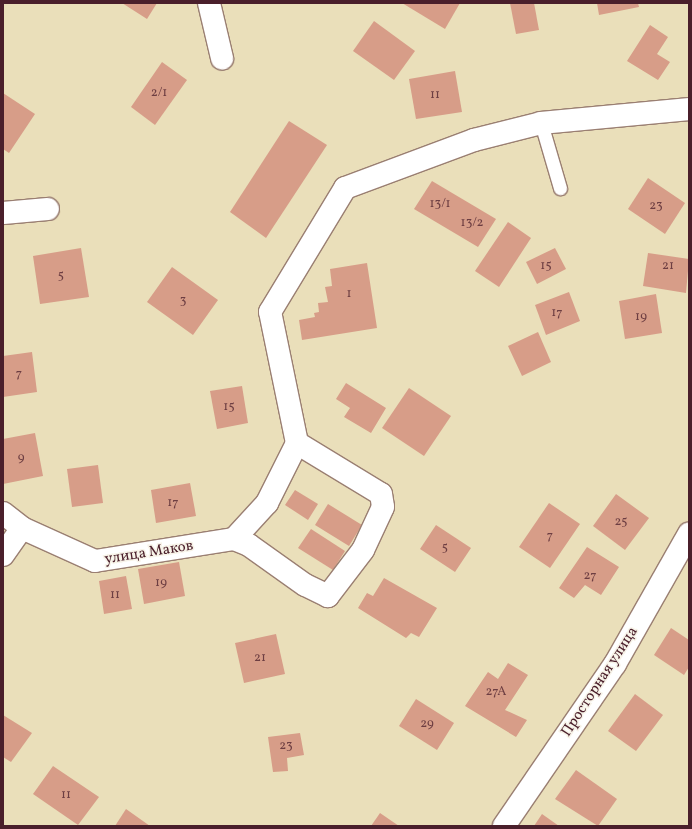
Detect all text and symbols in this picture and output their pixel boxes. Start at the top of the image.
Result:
house number: 2/1 [151,85,167,101]
house number: 11 [430,87,440,103]
house number: 13/1 [429,196,451,212]
house number: 23 [649,198,663,214]
house number: 13/2 [461,215,483,231]
house number: 15 [540,258,552,274]
house number: 21 [662,258,674,274]
house number: 5 [58,268,64,284]
house number: 1 [346,286,352,302]
house number: 3 [180,293,186,309]
house number: 17 [551,305,563,321]
house number: 19 [635,309,647,325]
house number: 7 [16,366,22,382]
house number: 15 [223,399,235,415]
house number: 9 [18,450,24,466]
house number: 17 [167,495,179,511]
house number: 25 [614,514,628,530]
house number: 7 [547,528,553,544]
street label: улица Маков [103,537,195,569]
house number: 5 [442,540,448,556]
house number: 27 [584,568,596,584]
house number: 19 [155,575,167,591]
house number: 11 [110,587,120,603]
street label: Просторная улица [558,624,642,740]
house number: 21 [254,650,266,666]
house number: 27А [486,684,506,700]
house number: 29 [420,716,434,732]
house number: 23 [279,738,293,754]
house number: 11 [61,787,71,803]

